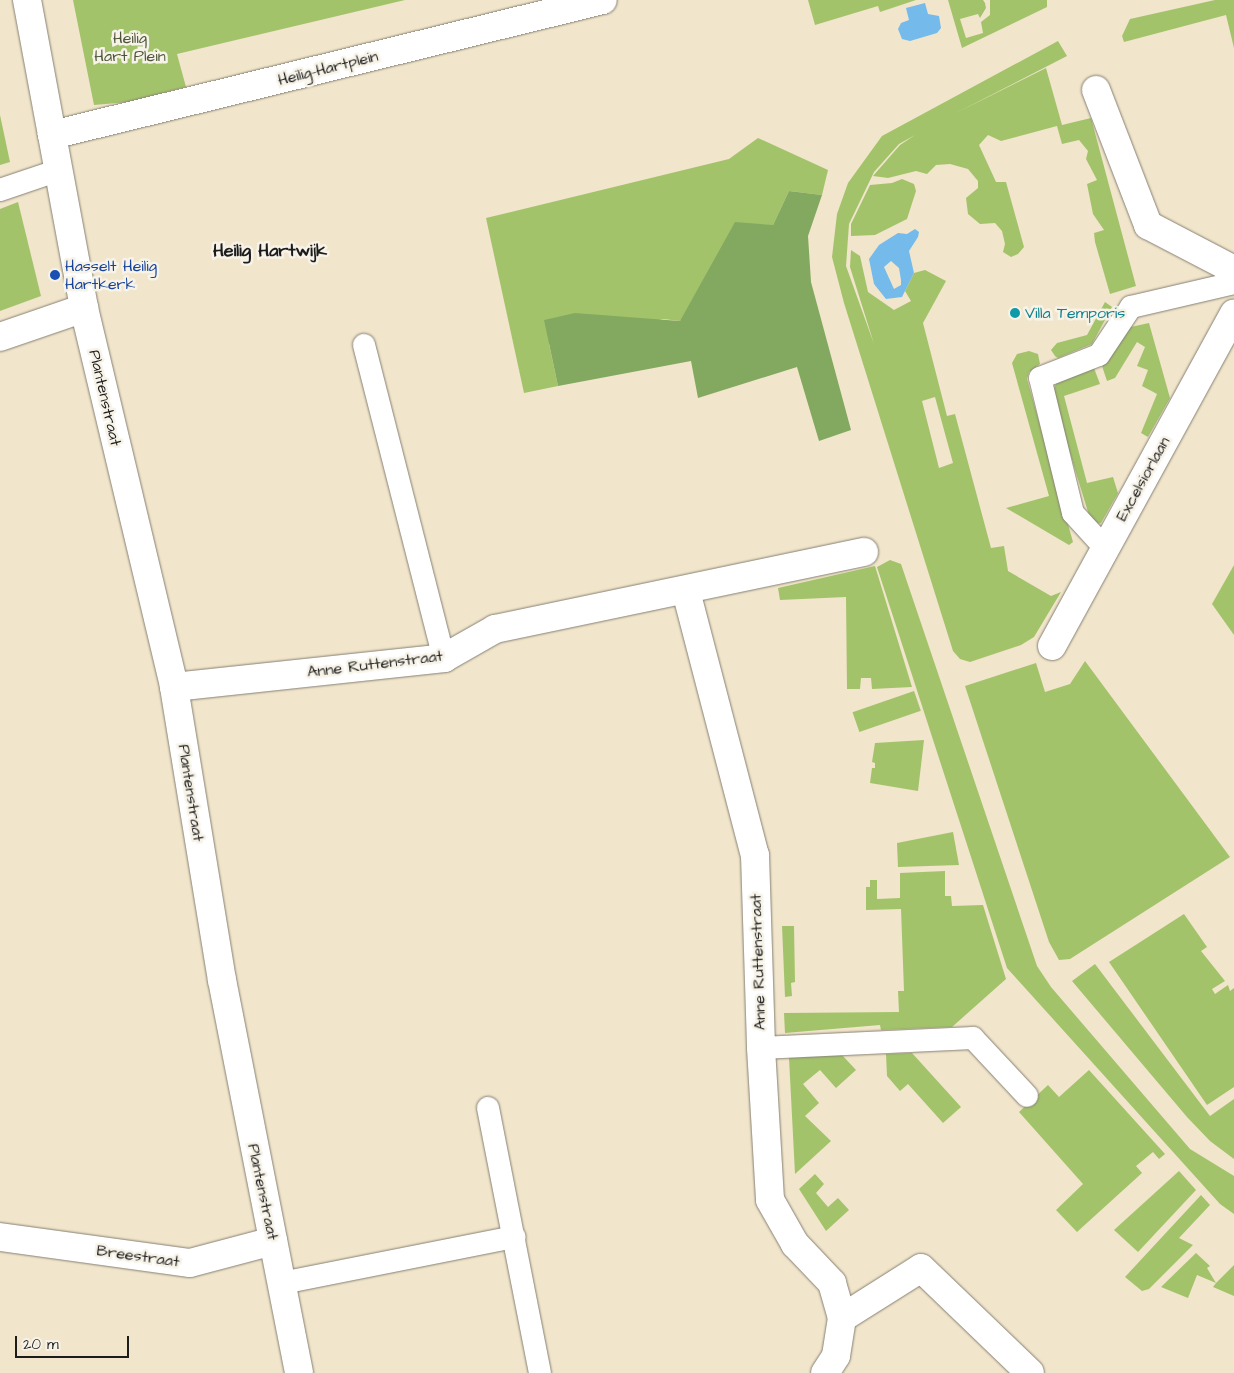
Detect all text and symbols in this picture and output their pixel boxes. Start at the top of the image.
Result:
park label: Heilig Hart Plein [94,28,166,66]
street label: Heilig-Hartplein [276,46,380,90]
district label: Heilig Hartwijk [213,240,327,262]
place label: Hasselt Heilig Hartkerk [65,256,157,294]
marker: Hasselt Heilig Hartkerk [49,269,61,281]
place label: Villa Temporis [1025,303,1125,323]
marker: Villa Temporis [1009,307,1021,319]
street label: Plantenstraat [85,348,125,448]
street label: Excelsiorlaan [1112,434,1174,524]
street label: Anne Ruttenstraat [306,646,444,682]
street label: Plantenstraat [174,743,208,843]
street label: Anne Ruttenstraat [746,893,770,1031]
street label: Plantenstraat [243,1142,283,1242]
street label: Breestraat [95,1241,181,1271]
scale bar [18,1326,131,1358]
text: 20 m [23,1334,59,1355]

